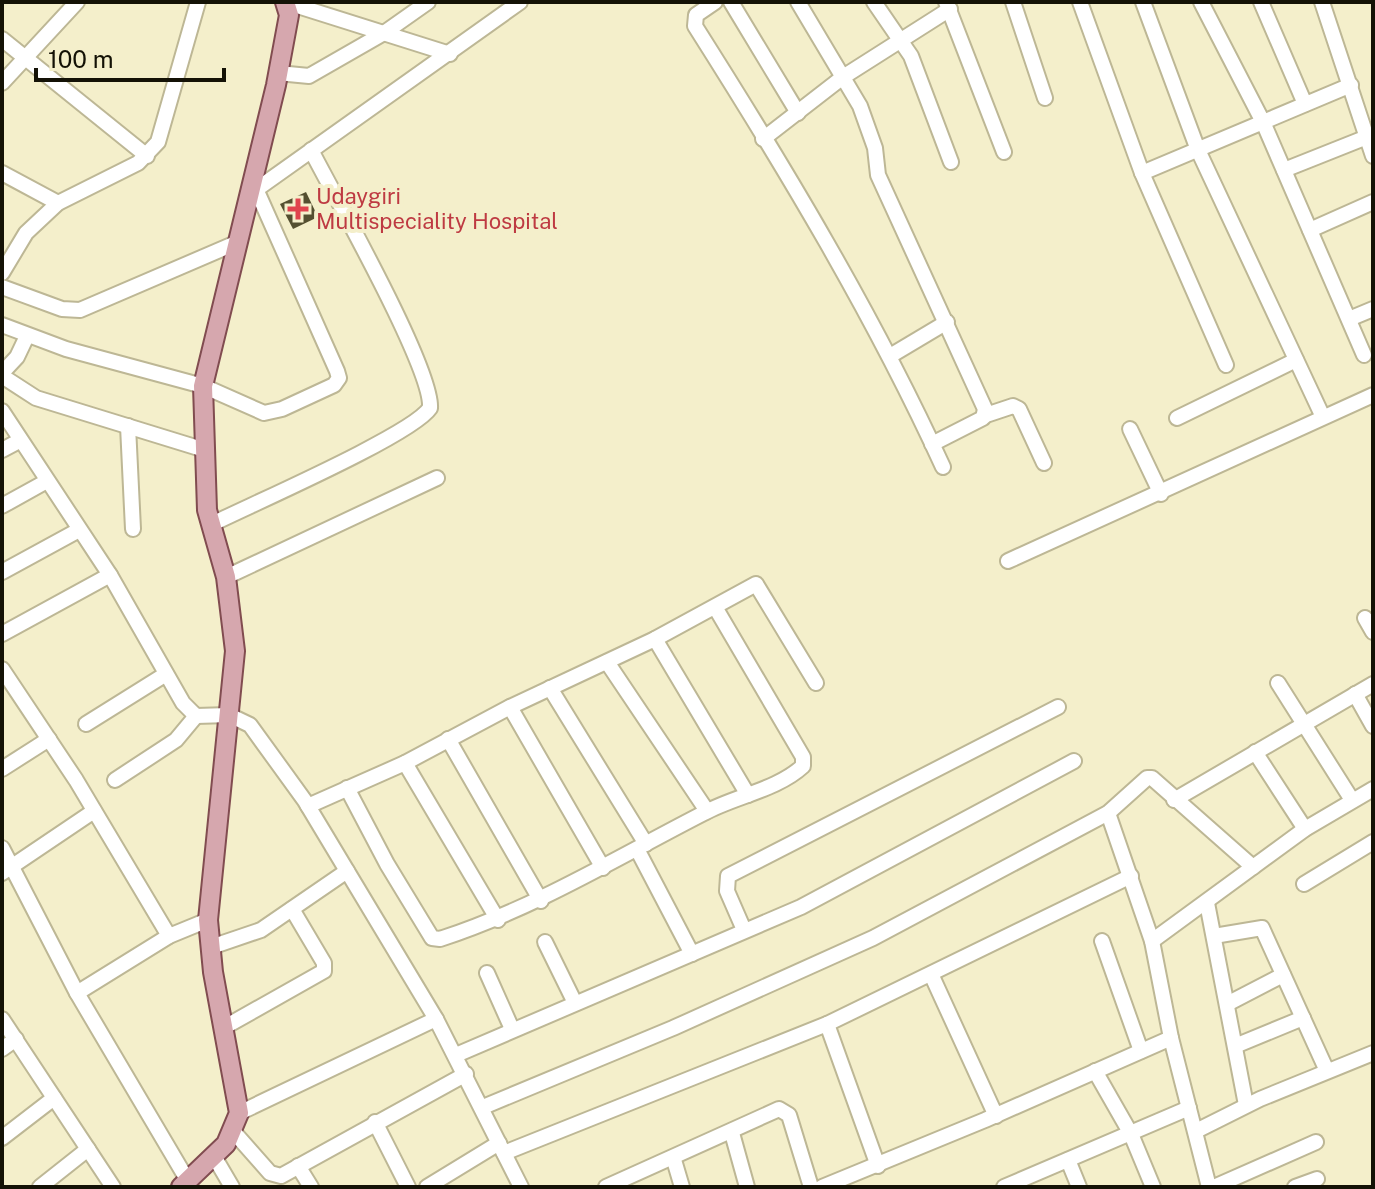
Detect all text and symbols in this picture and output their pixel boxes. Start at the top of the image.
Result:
scale bar [36,32,224,82]
text: 100 m [48,45,114,73]
place label: Udaygiri Multispeciality Hospital [316,183,558,234]
marker: Udaygiri Multispeciality Hospital [287,198,309,220]

